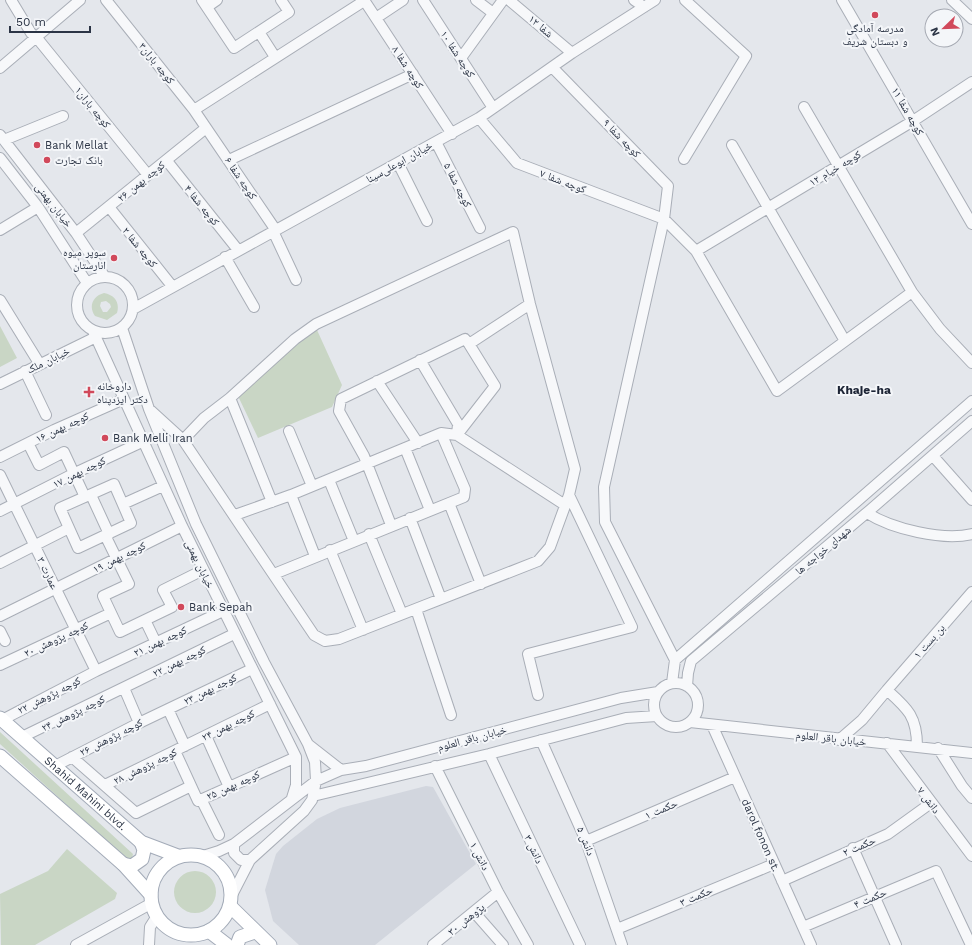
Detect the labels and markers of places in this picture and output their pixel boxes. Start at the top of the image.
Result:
marker: مدرسه آمادگی و دبستان شریف [870,10,880,20]
place label: مدرسه آمادگی و دبستان شریف [842,22,908,48]
place label: Bank Mellat [45,139,108,152]
marker: Bank Mellat [32,140,42,150]
place label: بانک تجارت [55,154,103,167]
marker: بانک تجارت [42,155,52,165]
place label: سوپر میوه انارستان [63,246,106,272]
marker: سوپر میوه انارستان [109,253,119,263]
place label: داروخانه دکتر ایزدپناه [97,380,148,406]
marker: داروخانه دکتر ایزدپناه [84,387,94,397]
place label: Bank Melli Iran [113,432,193,445]
marker: Bank Melli Iran [100,433,110,443]
place label: Bank Sepah [189,601,252,614]
marker: Bank Sepah [176,602,186,612]

